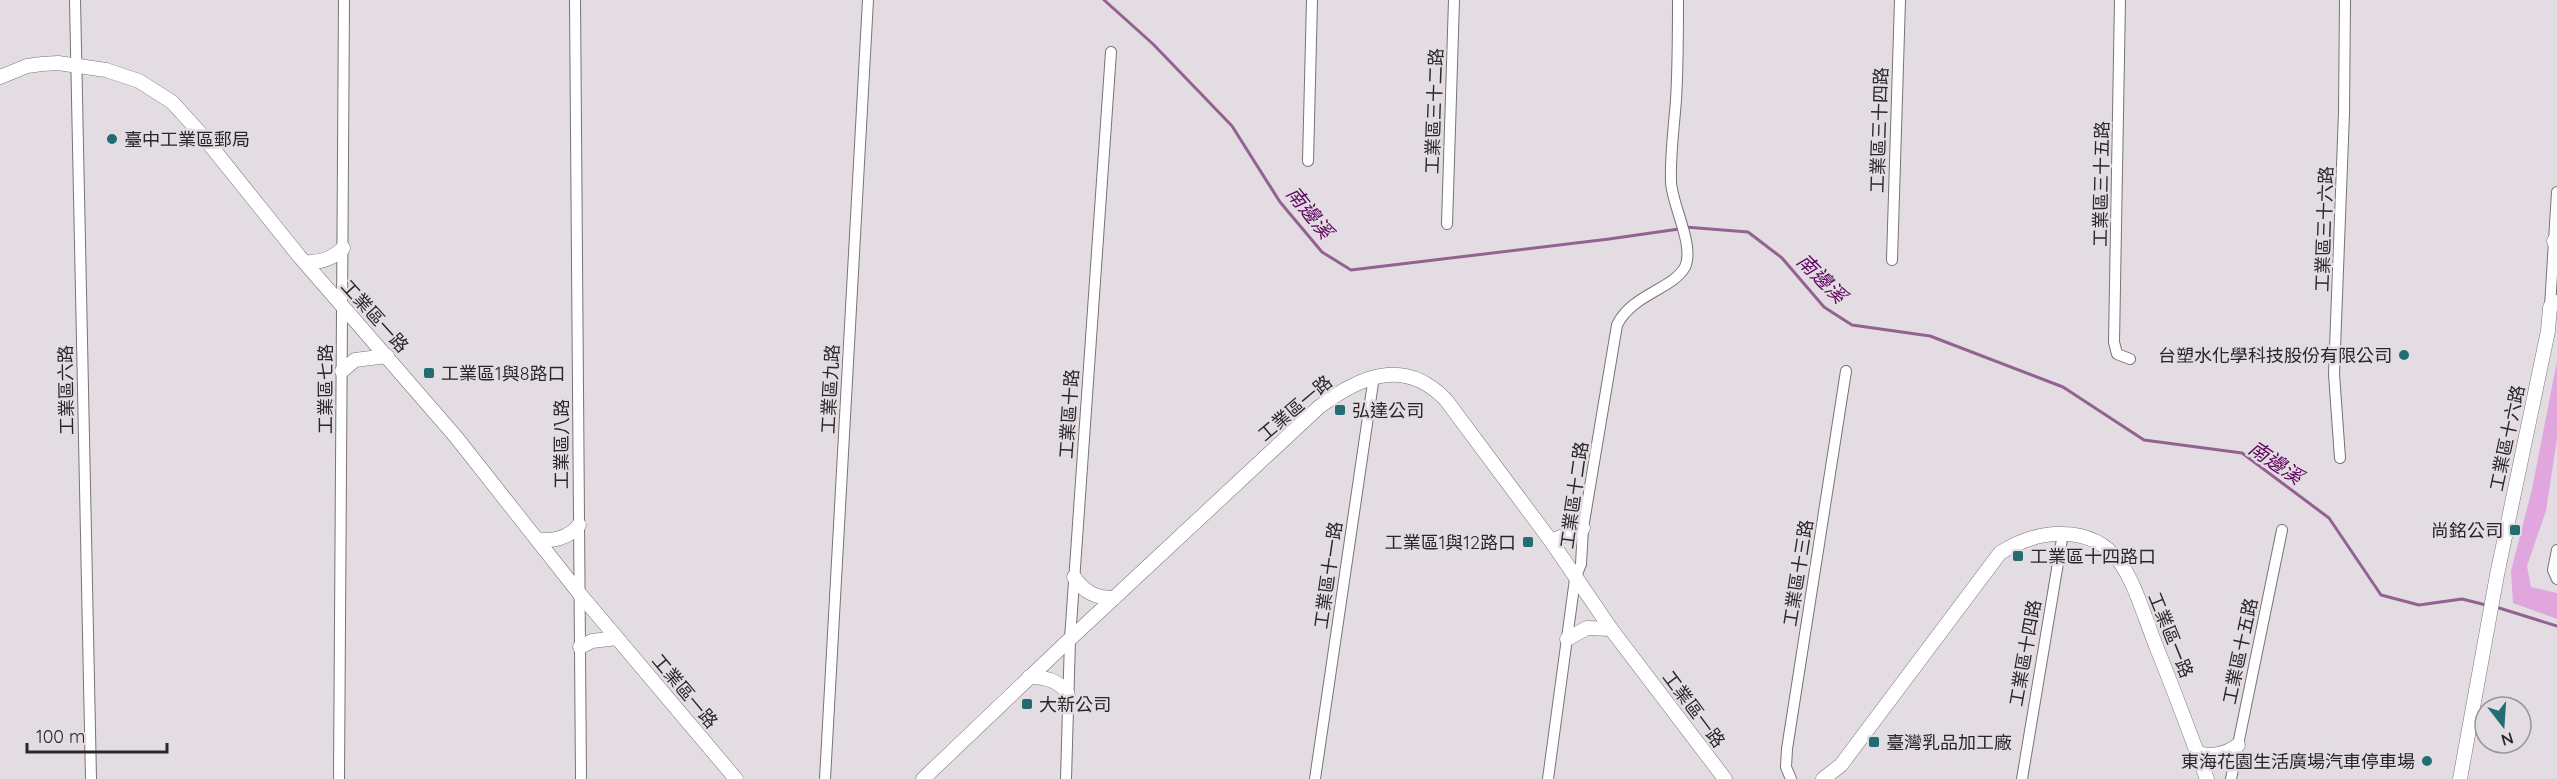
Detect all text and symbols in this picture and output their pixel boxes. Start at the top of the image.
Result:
street label: 工業區三十二路 [1420,48,1448,174]
street label: 工業區三十四路 [1865,67,1893,193]
street label: 工業區三十五路 [2088,121,2114,247]
place label: 臺中工業區郵局 [124,128,250,151]
marker: 臺中工業區郵局 [105,132,119,146]
street label: 工業區三十六路 [2310,166,2338,292]
water label: 南邊溪 [1281,181,1340,246]
water label: 南邊溪 [1792,248,1854,310]
street label: 工業區一路 [336,275,414,357]
street label: 工業區九路 [816,343,844,435]
street label: 工業區七路 [314,344,337,434]
place label: 台塑水化學科技股份有限公司 [2158,344,2392,367]
street label: 工業區六路 [54,345,78,435]
marker: 台塑水化學科技股份有限公司 [2397,348,2411,362]
place label: 工業區1與8路口 [441,362,565,385]
marker: 工業區1與8路口 [422,366,436,380]
street label: 工業區十路 [1054,368,1084,460]
street label: 工業區一路 [1253,370,1337,446]
street label: 工業區十六路 [2485,383,2529,493]
street label: 工業區八路 [550,399,573,489]
place label: 弘達公司 [1352,399,1424,422]
marker: 弘達公司 [1333,403,1347,417]
water label: 南邊溪 [2244,435,2310,491]
street label: 工業區十二路 [1555,440,1593,550]
street label: 工業區十三路 [1778,518,1818,628]
place label: 尚銘公司 [2431,519,2503,542]
street label: 工業區十一路 [1309,520,1347,630]
marker: 尚銘公司 [2508,523,2522,537]
place label: 工業區1與12路口 [1385,531,1516,554]
marker: 工業區1與12路口 [1521,535,1535,549]
place label: 工業區十四路口 [2030,545,2156,568]
marker: 工業區十四路口 [2011,549,2025,563]
street label: 工業區一路 [2143,589,2199,681]
street label: 工業區十五路 [2218,596,2262,706]
street label: 工業區十四路 [2004,598,2046,708]
street label: 工業區一路 [647,649,723,733]
street label: 工業區一路 [1658,666,1730,752]
place label: 大新公司 [1039,693,1111,716]
north arrow [2473,695,2533,755]
marker: 大新公司 [1020,697,1034,711]
scale bar [27,716,166,754]
text: 100 m [36,725,85,748]
text: N [2499,728,2516,751]
place label: 臺灣乳品加工廠 [1886,731,2012,754]
marker: 臺灣乳品加工廠 [1867,735,1881,749]
place label: 東海花園生活廣場汽車停車場 [2181,750,2415,773]
marker: 東海花園生活廣場汽車停車場 [2420,754,2434,768]

